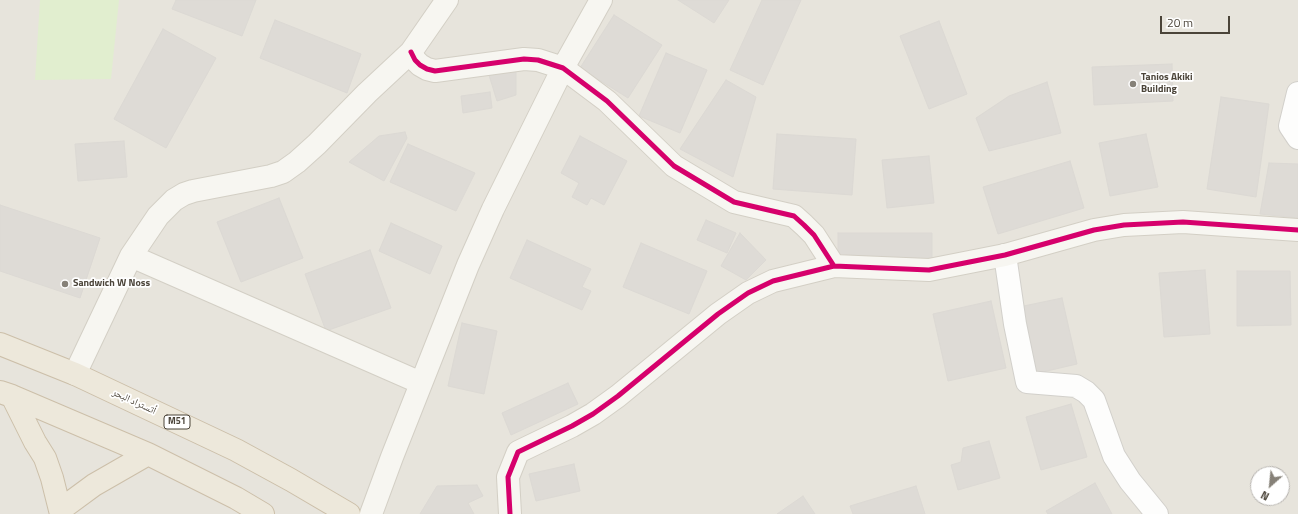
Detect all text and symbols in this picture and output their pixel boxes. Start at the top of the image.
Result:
scale bar [1162,8,1232,34]
text: 20 m [1167,13,1193,32]
place label: Tanios Akiki Building [1141,72,1192,96]
marker: Tanios Akiki Building [1128,79,1138,89]
place label: Sandwich W Noss [73,278,150,290]
marker: Sandwich W Noss [60,279,70,289]
street label: أتستراد البحر [110,387,158,417]
road number: M51 [164,415,190,429]
north arrow [1250,466,1290,506]
text: N [1258,487,1272,505]

